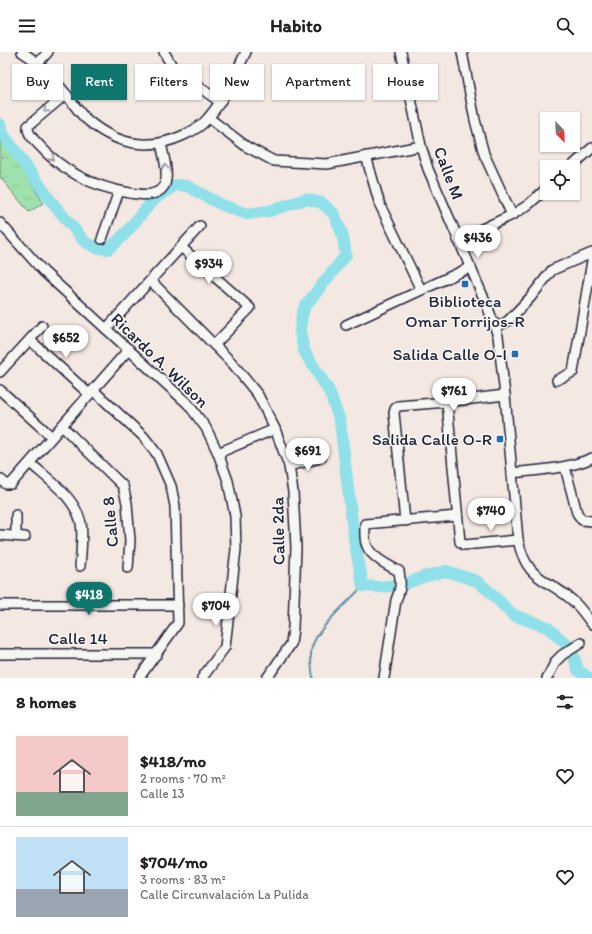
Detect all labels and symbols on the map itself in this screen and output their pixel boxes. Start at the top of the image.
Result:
one-way arrow [43,106,50,113]
north arrow [540,112,580,152]
street label: Calle M [430,144,468,202]
one-way arrow [48,154,55,161]
one-way arrow [161,164,170,170]
pin: $436 [454,225,502,259]
pin: $934 [185,251,233,285]
marker: Biblioteca Omar Torrijos-R [460,279,470,289]
place label: Biblioteca Omar Torrijos-R [405,291,525,331]
street label: Ricardo A. Wilson [107,309,213,412]
pin: $652 [42,325,90,359]
place label: Salida Calle O-I [393,344,507,364]
marker: Salida Calle O-I [510,349,520,359]
pin: $761 [430,378,478,412]
place label: Salida Calle O-R [372,429,492,449]
marker: Salida Calle O-R [495,434,505,444]
pin: $691 [284,438,332,472]
street label: Calle 8 [98,496,122,548]
street label: Calle 2da [267,496,289,565]
pin: $740 [467,498,515,532]
pin: $418 [65,582,113,616]
pin: $704 [192,593,240,627]
street label: Calle 14 [48,628,108,648]

